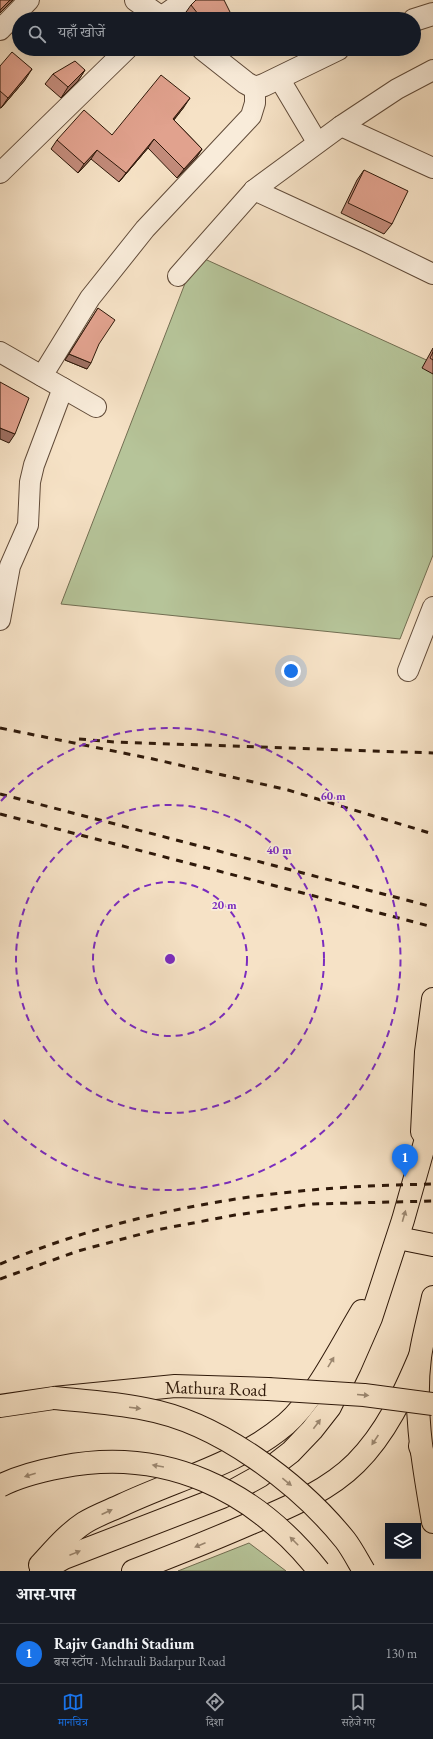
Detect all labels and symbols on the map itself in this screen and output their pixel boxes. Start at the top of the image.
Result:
your location [281,661,301,681]
text: 60 m [320,788,346,804]
text: 40 m [266,842,292,858]
text: 20 m [211,897,237,913]
centre of rings [163,952,177,966]
pin: 1 [392,1144,418,1177]
one-way arrow [401,1210,407,1222]
one-way arrow [328,1356,335,1368]
street label: Mathura Road [164,1374,268,1400]
one-way arrow [357,1392,369,1399]
one-way arrow [129,1405,141,1411]
one-way arrow [313,1418,321,1429]
one-way arrow [371,1435,379,1445]
one-way arrow [152,1463,164,1469]
one-way arrow [23,1472,35,1478]
one-way arrow [282,1478,293,1487]
one-way arrow [102,1509,113,1515]
one-way arrow [289,1536,299,1546]
one-way arrow [193,1543,205,1549]
one-way arrow [70,1550,82,1556]

